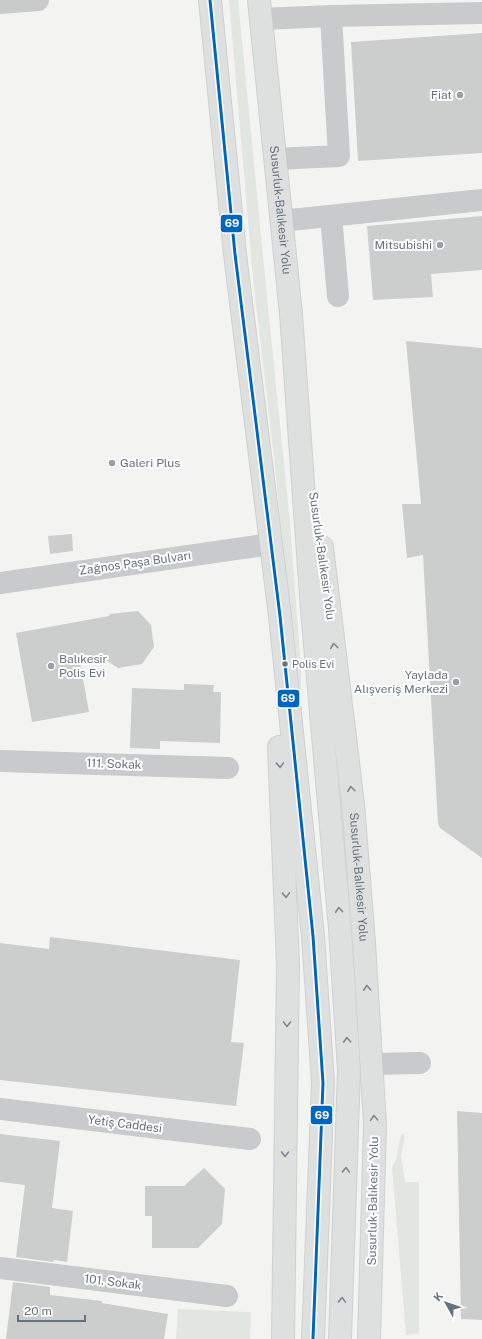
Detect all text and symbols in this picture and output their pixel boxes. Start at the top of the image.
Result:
place label: Fiat [431,88,452,102]
marker: Fiat [455,90,465,100]
street label: Susurluk-Balıkesir Yolu [267,145,294,275]
line badge: 69 [220,214,243,233]
text: 69 [225,217,239,229]
place label: Mitsubishi [375,238,432,252]
marker: Mitsubishi [435,240,445,250]
place label: Galeri Plus [120,456,180,470]
marker: Galeri Plus [107,458,117,468]
street label: Susurluk-Balıkesir Yolu [306,491,338,621]
street label: Zağnos Paşa Bulvarı [78,548,192,578]
one-way arrow [330,643,339,649]
place label: Balıkesir Polis Evi [59,652,108,680]
place label: Polis Evi [292,658,334,670]
marker: Polis Evi [280,659,290,669]
marker: Balıkesir Polis Evi [46,661,56,671]
place label: Yaylada Alışveriş Merkezi [354,668,448,696]
marker: Yaylada Alışveriş Merkezi [451,677,461,687]
line badge: 69 [277,689,300,708]
text: 69 [281,692,295,704]
street label: 111. Sokak [86,756,142,772]
one-way arrow [276,762,284,768]
one-way arrow [347,786,356,792]
street label: Susurluk-Balıkesir Yolu [347,812,371,942]
one-way arrow [281,892,290,898]
one-way arrow [334,907,343,913]
one-way arrow [362,985,371,991]
one-way arrow [283,1021,292,1027]
one-way arrow [342,1037,351,1043]
line badge: 69 [310,1105,333,1125]
text: 69 [315,1109,329,1121]
street label: Yetiş Caddesi [87,1113,163,1135]
one-way arrow [370,1115,379,1121]
street label: Susurluk-Balıkesir Yolu [365,1136,381,1266]
one-way arrow [281,1151,289,1157]
one-way arrow [341,1167,350,1173]
street label: 101. Sokak [84,1272,143,1292]
north arrow [426,1283,466,1323]
text: K [431,1290,446,1303]
scale bar [18,1297,85,1323]
one-way arrow [337,1297,346,1303]
text: 20 m [24,1304,52,1318]

